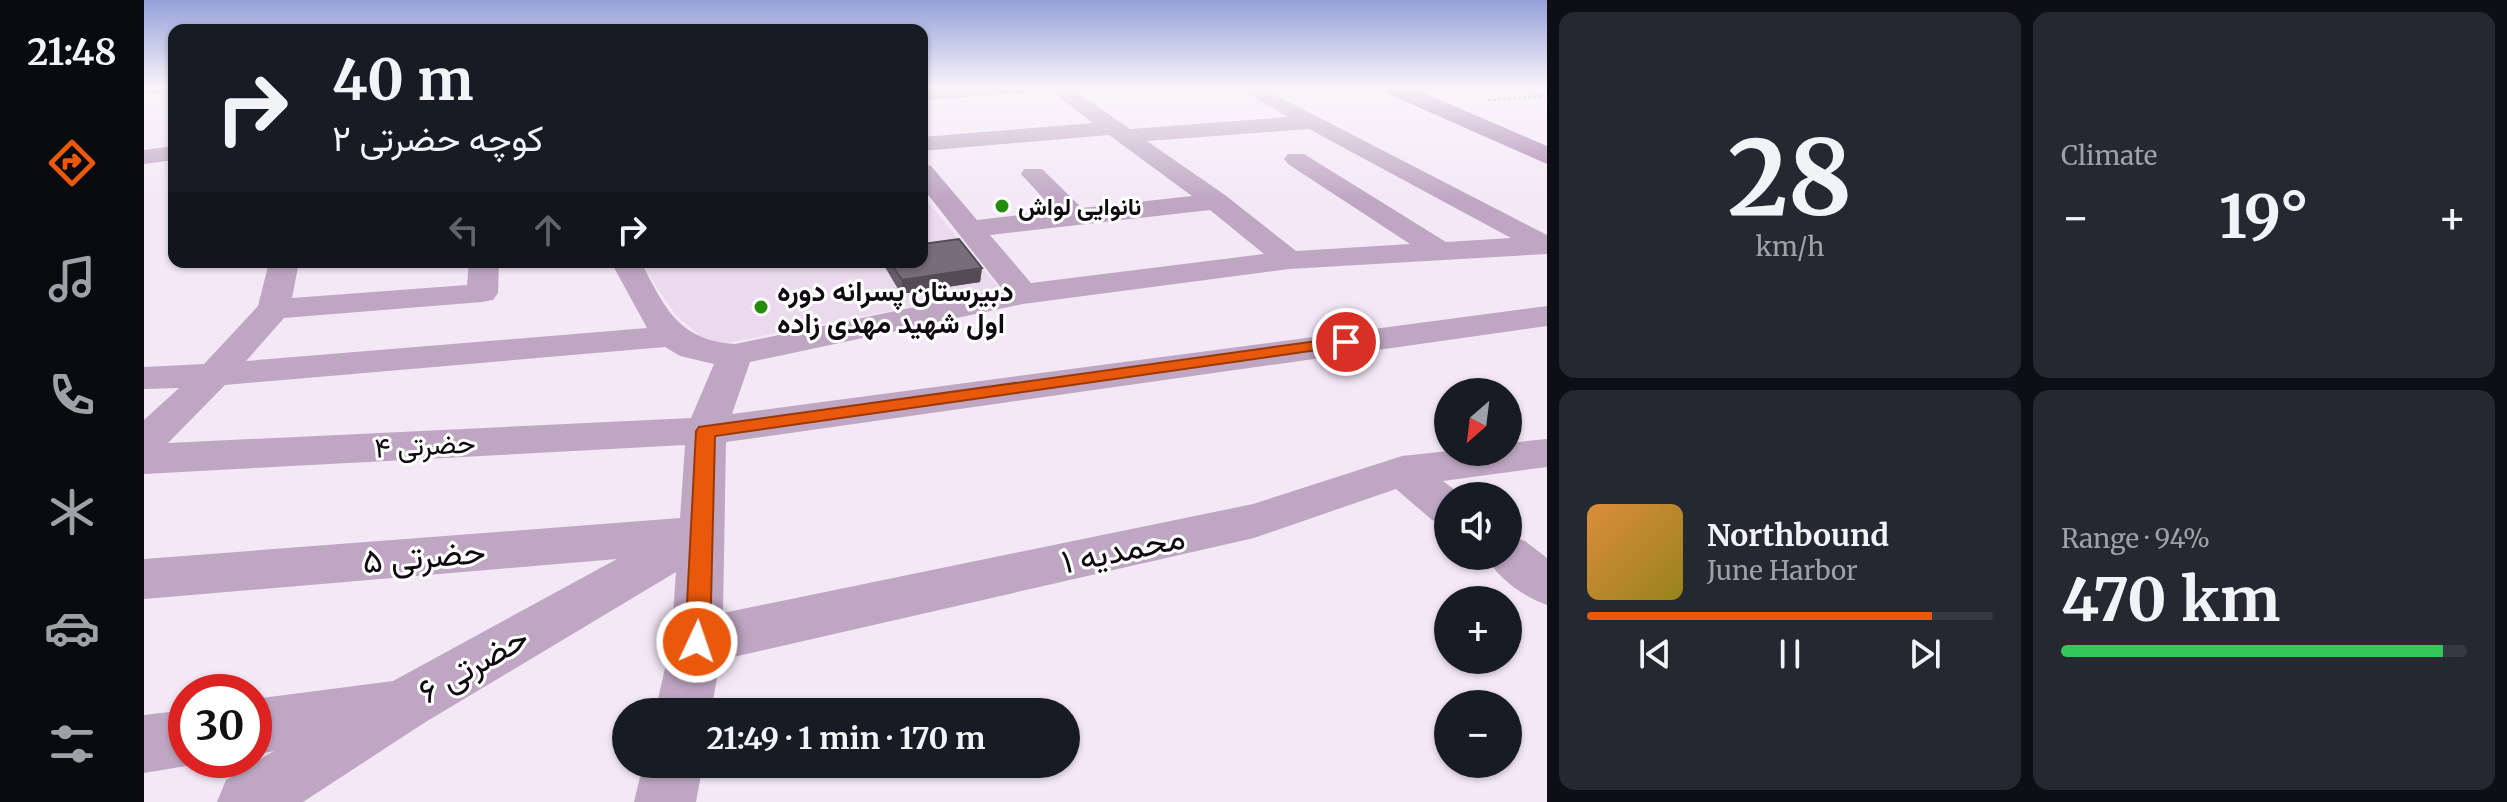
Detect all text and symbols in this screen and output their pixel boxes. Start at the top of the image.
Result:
text: 21:48 [27,30,117,75]
text: 40 m [332,45,474,115]
icon: right [200,56,304,160]
text: 28 [1728,113,1852,243]
text: کوچه حضرتی ۲ [332,116,544,161]
icon: directions [44,135,100,191]
text: Climate [2061,139,2157,172]
text: 19° [2219,179,2309,254]
text: − [2061,190,2090,245]
text: + [2438,190,2467,245]
place label: نانوایی لواش [1018,191,1141,222]
marker: نانوایی لواش [993,197,1011,215]
icon: left [442,208,486,252]
icon: ahead [526,208,570,252]
icon: right [610,208,654,252]
text: km/h [1756,230,1824,263]
icon: music [44,251,100,307]
place label: دبیرستان پسرانه دوره اول شهید مهدی زاده [777,273,1014,341]
marker: دبیرستان پسرانه دوره اول شهید مهدی زاده [752,298,770,316]
pin [1312,308,1380,376]
icon: arrive [1324,320,1368,364]
icon: phone [44,367,100,423]
north arrow [1434,378,1522,466]
map controls [1434,378,1522,778]
street label: حضرتی ۴ [374,424,476,466]
button: sound [1434,482,1522,570]
icon: climate [44,484,100,540]
street label: محمدیه ۱ [1058,515,1188,583]
text: Northbound [1707,516,1889,554]
text: Range · 94% [2061,522,2210,555]
street label: حضرتی ۵ [361,530,487,582]
text: June Harbor [1707,554,1858,587]
text: 470 km [2061,562,2280,637]
button: + [1434,586,1522,674]
icon: car [44,600,100,656]
position arrow [655,600,739,684]
street label: حضرتی ۶ [411,616,535,712]
icon: previous [1633,632,1677,676]
icon: pause [1768,632,1812,676]
icon: next [1903,632,1947,676]
speed limit sign: 30 [168,674,272,778]
button: − [1434,690,1522,778]
icon: filters [44,716,100,772]
text: 21:49 · 1 min · 170 m [706,719,986,757]

